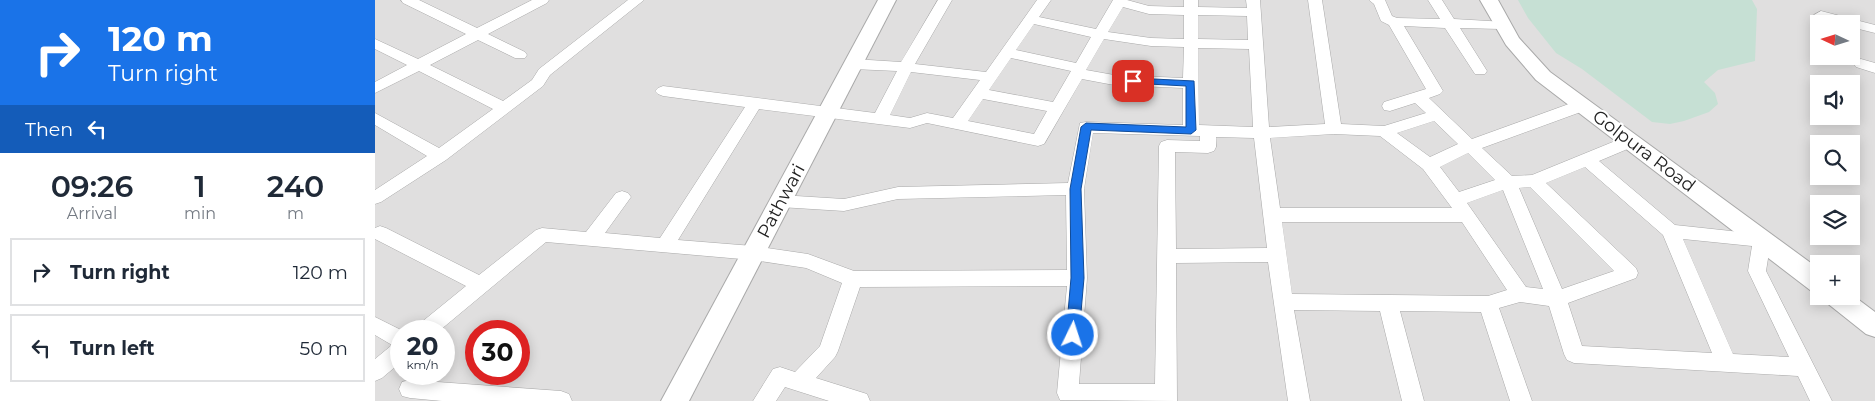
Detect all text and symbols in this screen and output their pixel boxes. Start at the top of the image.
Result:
north arrow [1810,15,1860,65]
map controls [1810,15,1860,305]
text: 120 m [108,17,213,60]
icon: right [25,20,90,85]
text: Turn right [108,60,218,87]
pin [1112,60,1154,102]
icon: arrive [1119,67,1147,95]
button: sound [1810,75,1860,125]
street label: Golpura Road [1588,105,1700,197]
icon: left [83,115,111,143]
text: Then [25,118,73,141]
button: search [1810,135,1860,185]
street label: Pathwari [752,160,810,242]
text: 09:26 [51,168,133,205]
text: 1 [194,168,206,205]
text: 240 [267,168,324,205]
button: layers [1810,195,1860,245]
text: Arrival [67,204,117,223]
text: min [184,204,216,223]
text: m [287,204,304,223]
button: + [1810,255,1860,305]
icon: right [27,258,55,286]
text: Turn right [70,261,170,284]
text: 120 m [293,261,348,284]
position arrow [1046,308,1098,360]
speed limit sign: 30 [465,320,530,385]
text: 20 [407,331,438,361]
icon: left [27,334,55,362]
text: Turn left [70,337,155,360]
text: 50 m [300,337,348,360]
text: km/h [406,357,439,372]

